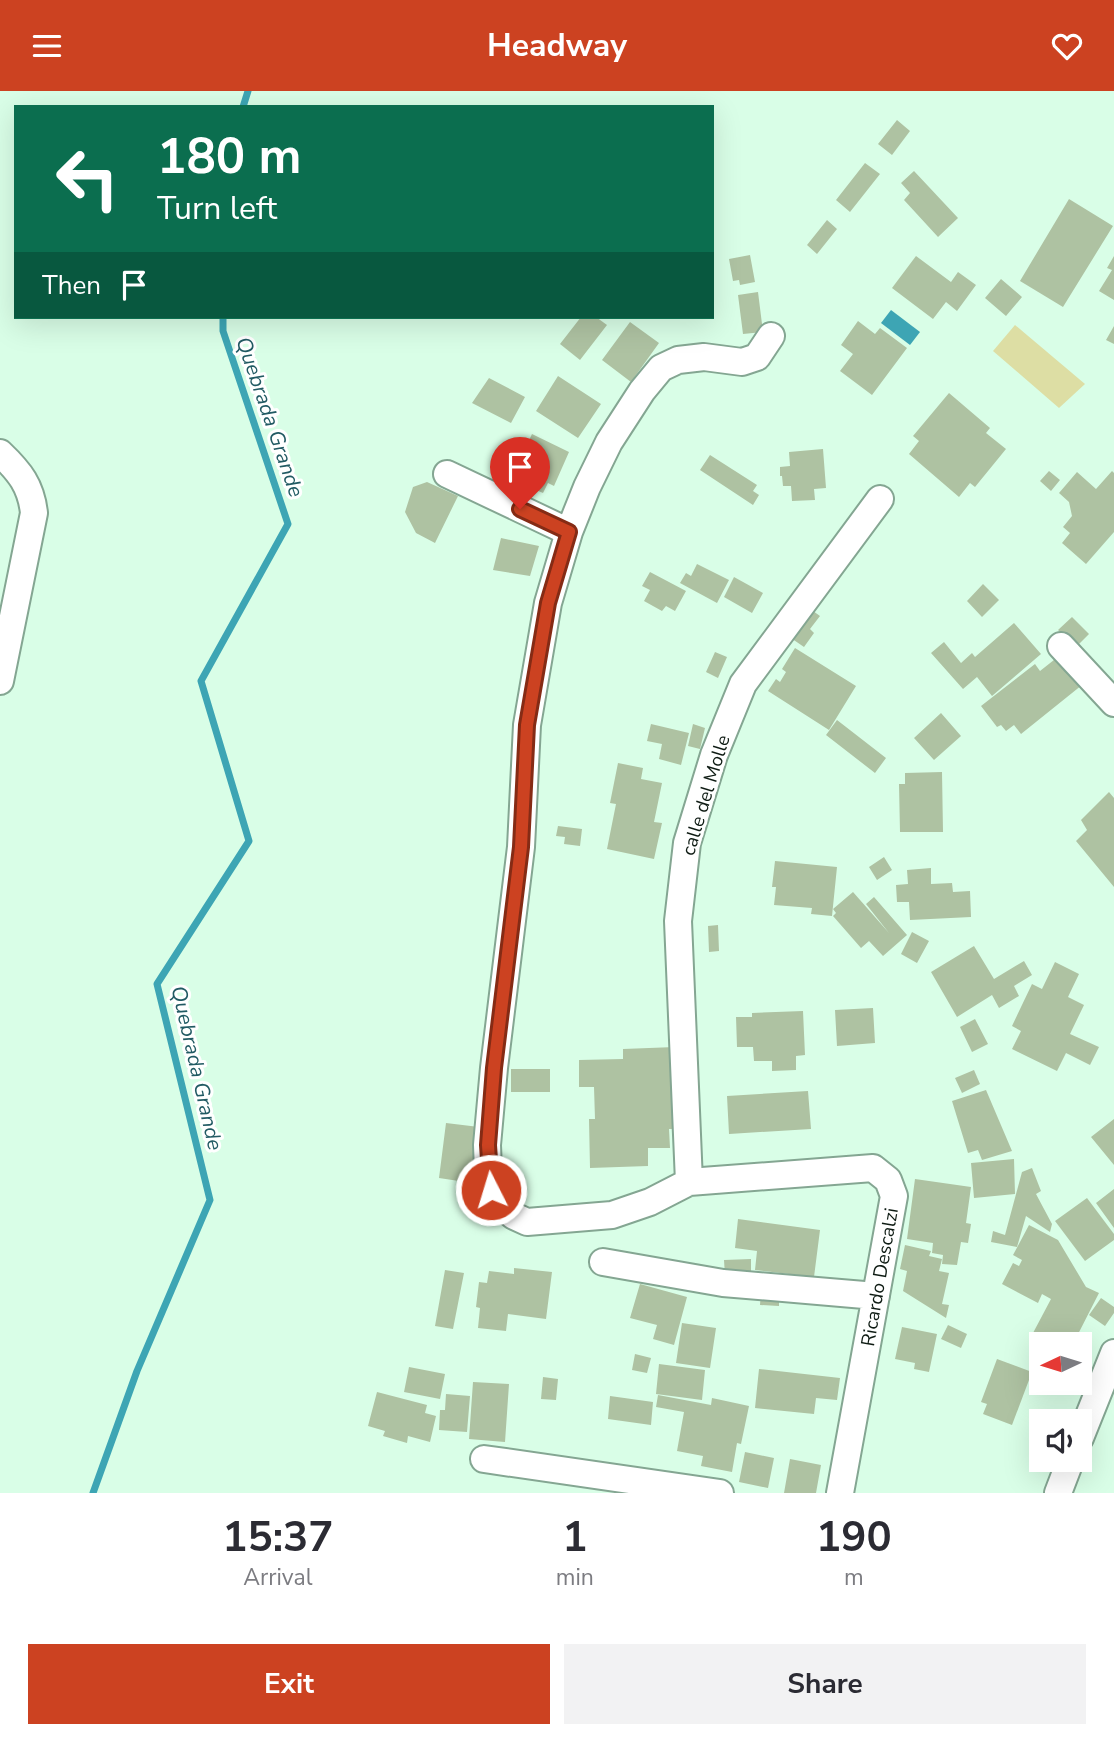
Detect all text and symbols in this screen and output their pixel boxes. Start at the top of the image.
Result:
text: Headway [487,24,627,67]
icon: menu [28,27,66,65]
icon: heart [1048,27,1086,65]
text: 180 m [157,123,301,190]
icon: left [42,133,133,224]
text: Turn left [157,187,277,230]
icon: arrive [115,266,153,304]
text: Then [42,268,101,303]
water label: Quebrada Grande [229,333,311,501]
pin [490,437,550,509]
icon: arrive [501,448,539,486]
street label: calle del Molle [675,732,737,859]
water label: Quebrada Grande [164,983,230,1153]
position arrow [454,1153,528,1227]
street label: Ricardo Descalzi [855,1206,905,1348]
north arrow [1029,1332,1092,1395]
map controls [1029,1332,1092,1472]
button: sound [1029,1409,1092,1472]
text: 15:37 [222,1509,333,1566]
text: 1 [562,1509,587,1566]
text: 190 [816,1509,892,1566]
text: Arrival [243,1562,312,1593]
text: min [556,1562,594,1593]
text: m [844,1562,864,1593]
button: Exit [28,1644,550,1724]
button: Share [564,1644,1086,1724]

